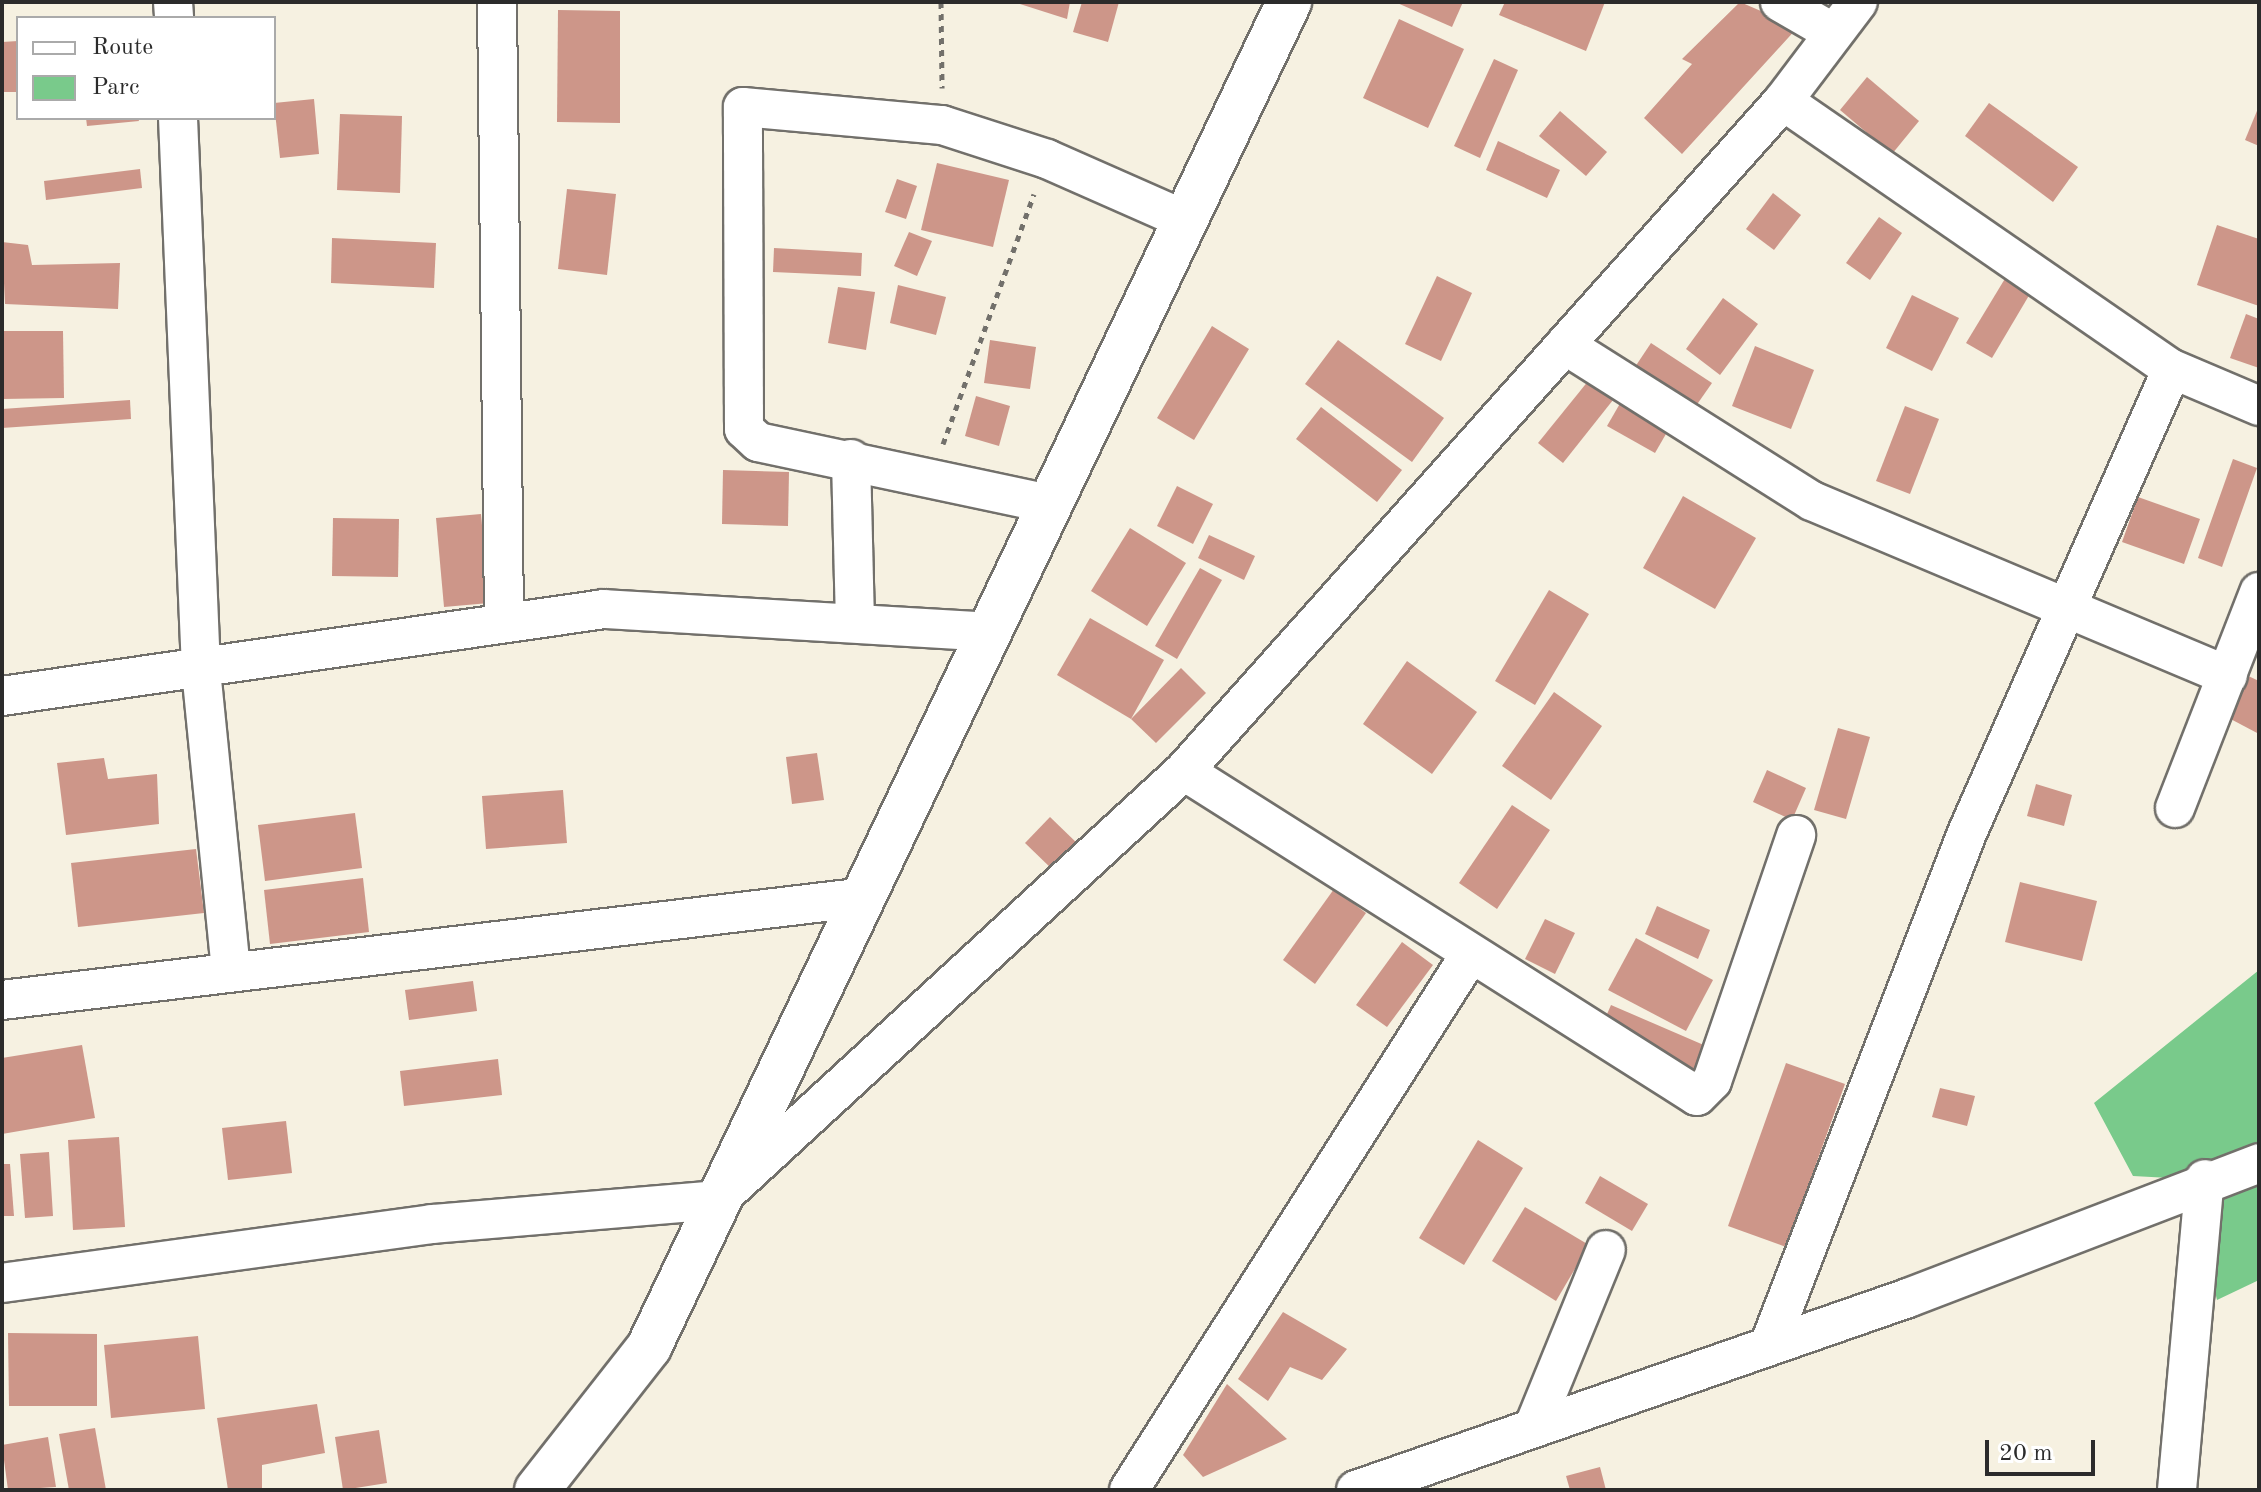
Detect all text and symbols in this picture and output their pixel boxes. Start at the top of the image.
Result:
legend [16,16,276,120]
text: Route [92,36,153,60]
text: Parc [92,76,139,100]
scale bar [1989,1424,2099,1474]
text: 20 m [1999,1442,2053,1466]

